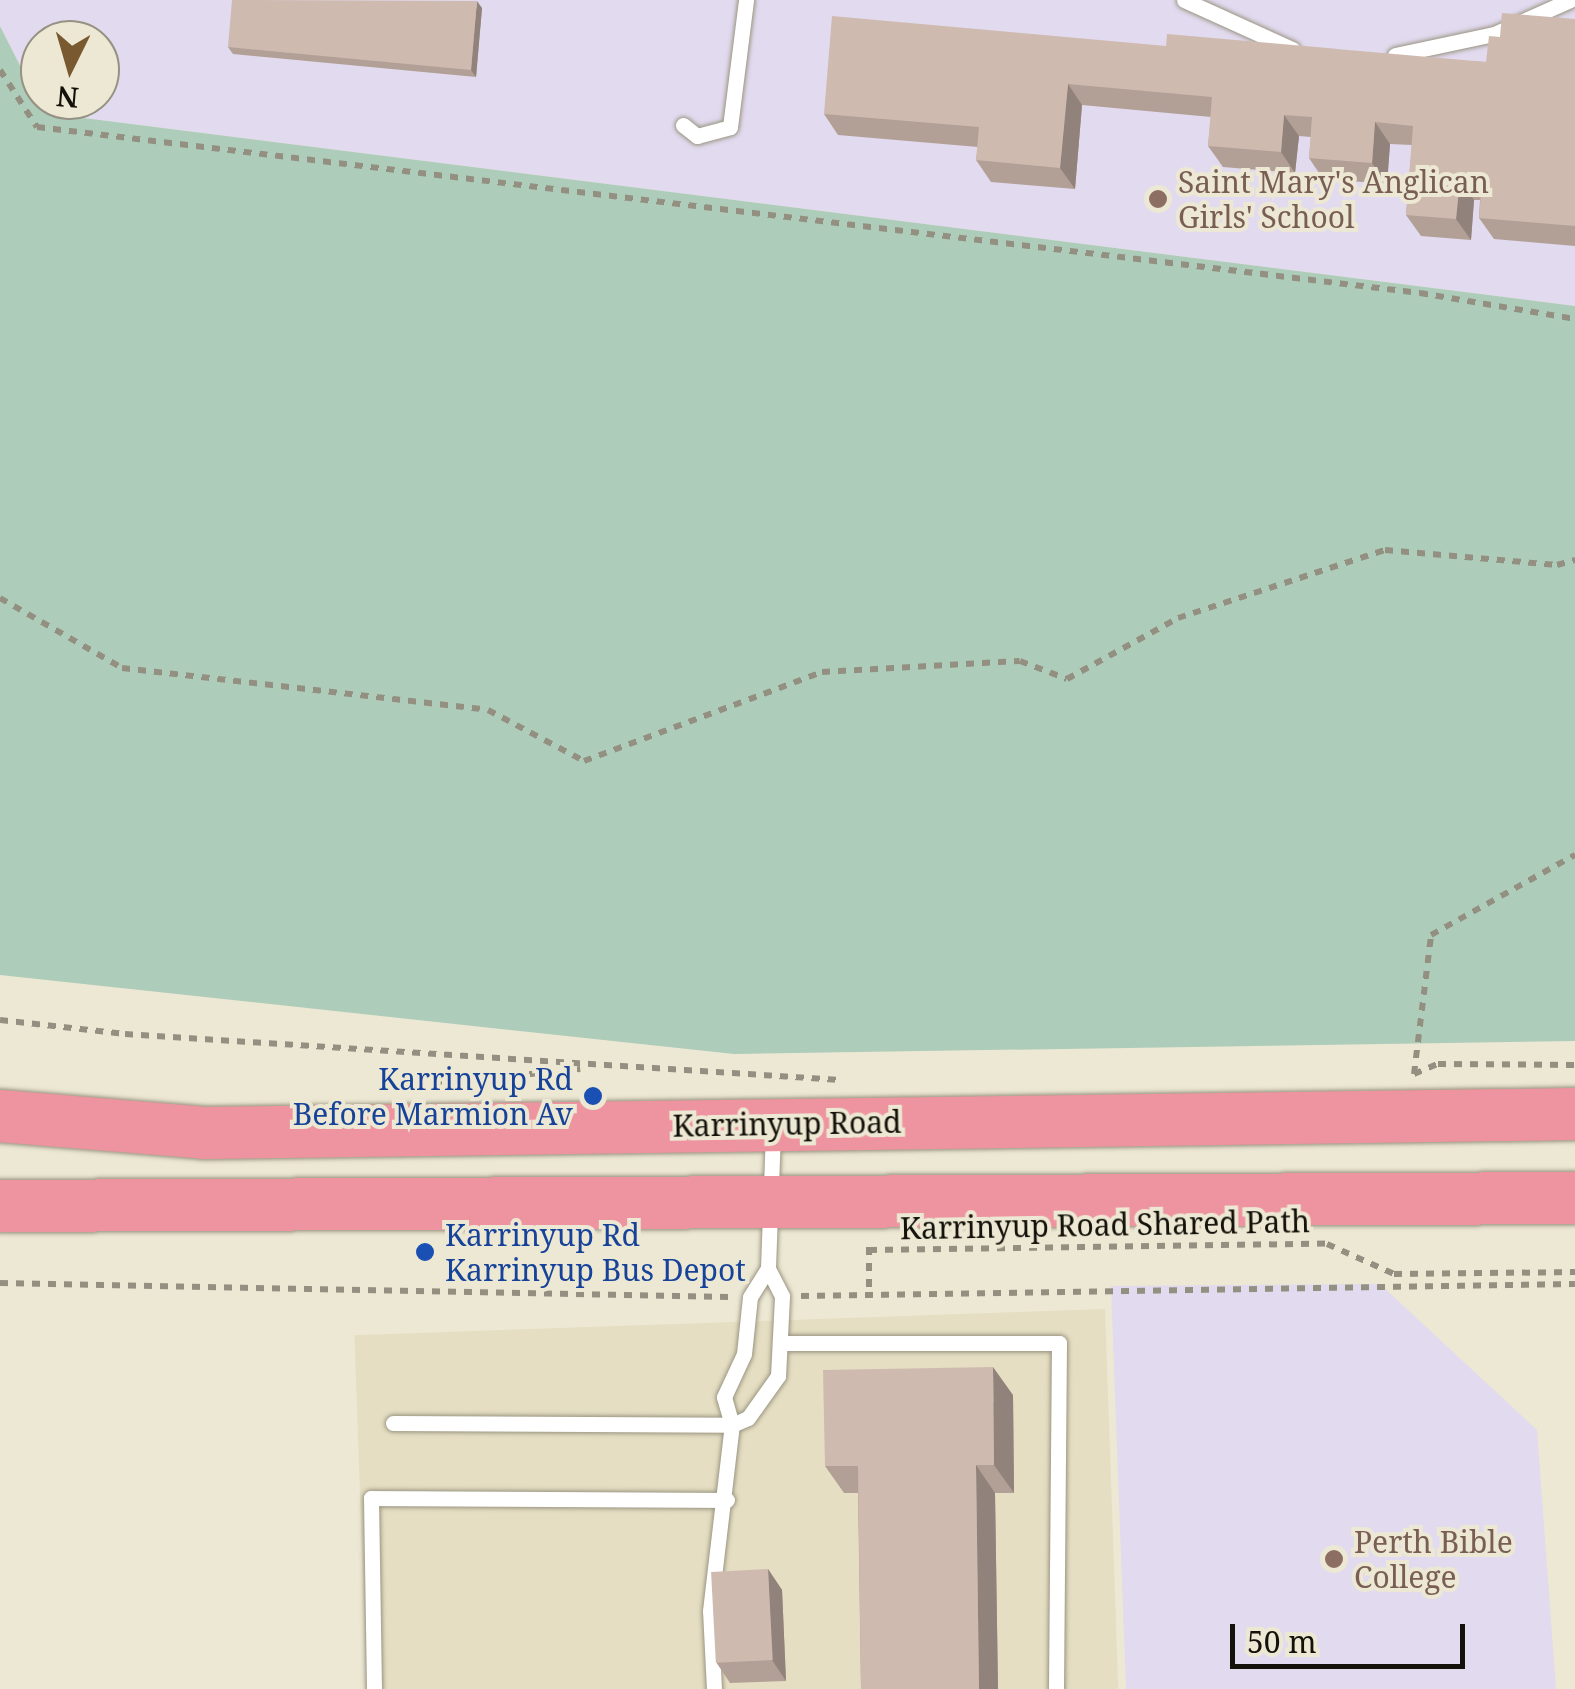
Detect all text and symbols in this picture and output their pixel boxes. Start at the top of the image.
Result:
north arrow [20,20,120,120]
text: N [55,78,80,118]
place label: Saint Mary's Anglican Girls' School [1178,164,1489,234]
marker: Saint Mary's Anglican Girls' School [1147,188,1169,210]
place label: Karrinyup Rd Before Marmion Av [293,1061,573,1132]
marker: Karrinyup Rd Before Marmion Av [582,1085,604,1107]
street label: Karrinyup Road [672,1104,902,1144]
street label: Karrinyup Road Shared Path [900,1203,1310,1247]
place label: Karrinyup Rd Karrinyup Bus Depot [445,1217,746,1288]
marker: Karrinyup Rd Karrinyup Bus Depot [414,1241,436,1263]
place label: Perth Bible College [1354,1524,1513,1594]
marker: Perth Bible College [1323,1548,1345,1570]
scale bar [1235,1604,1470,1666]
text: 50 m [1247,1621,1317,1662]

